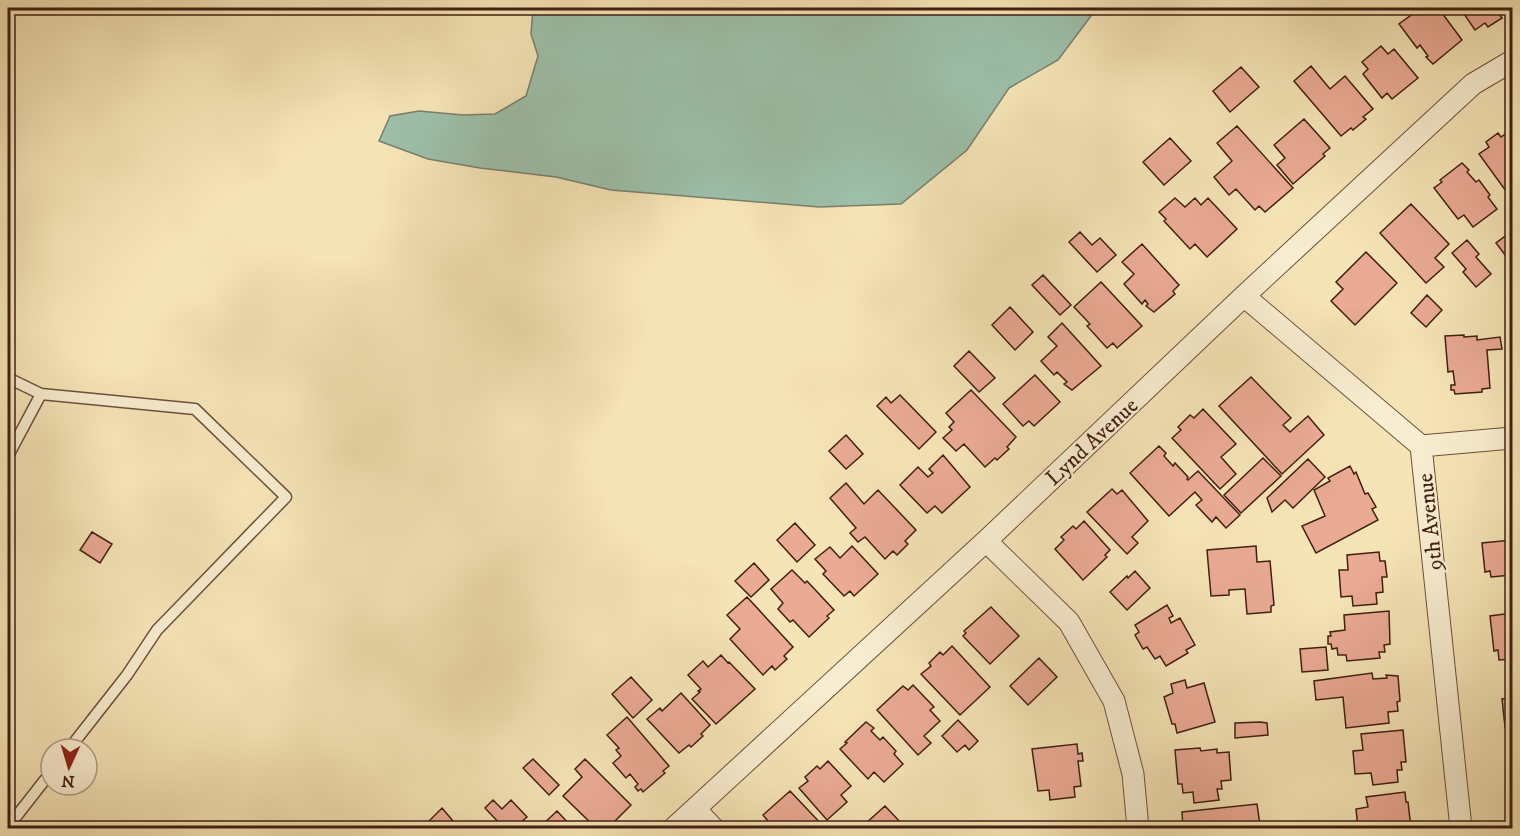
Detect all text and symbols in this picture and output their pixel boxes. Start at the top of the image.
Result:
street label: Lynd Avenue [1040,392,1144,492]
street label: 9th Avenue [1412,472,1449,573]
north arrow [39,737,99,797]
text: N [61,771,75,791]

